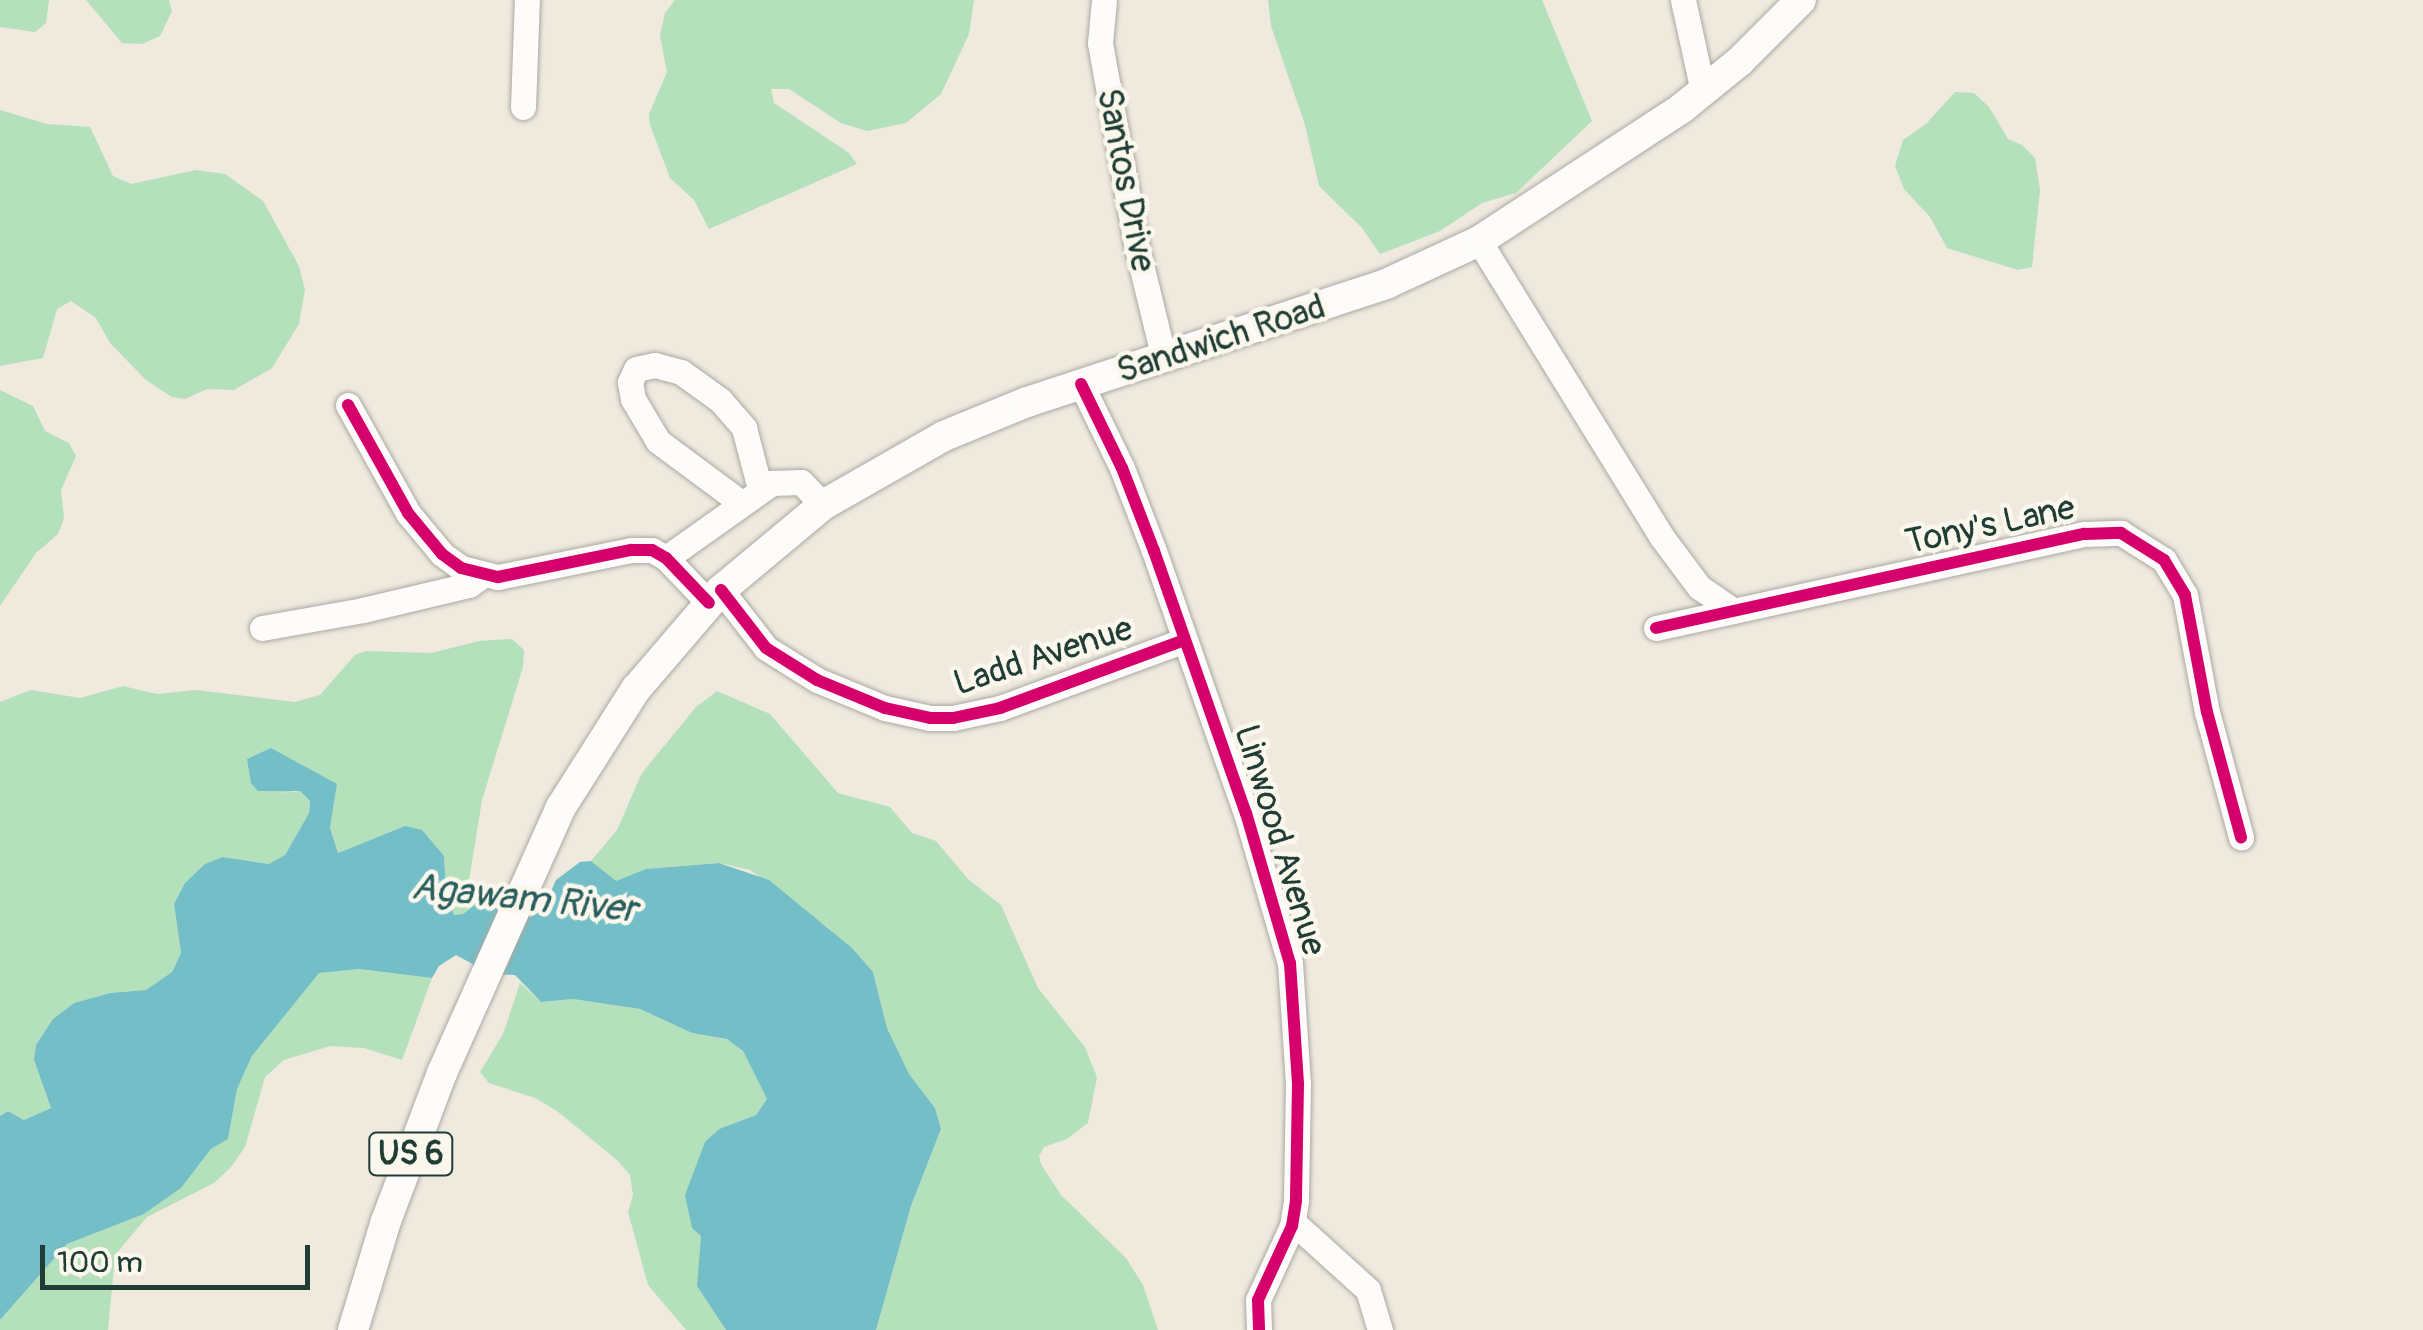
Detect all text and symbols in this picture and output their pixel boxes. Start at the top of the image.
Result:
street label: Santos Drive [1088,85,1164,275]
street label: Sandwich Road [1111,286,1331,392]
street label: Tony's Lane [1902,487,2078,563]
street label: Ladd Avenue [948,607,1138,705]
street label: Linwood Avenue [1225,720,1335,960]
water label: Agawam River [409,865,639,933]
road number: US 6 [366,1127,456,1181]
scale bar [45,1225,315,1287]
text: 100 m [57,1244,143,1281]

